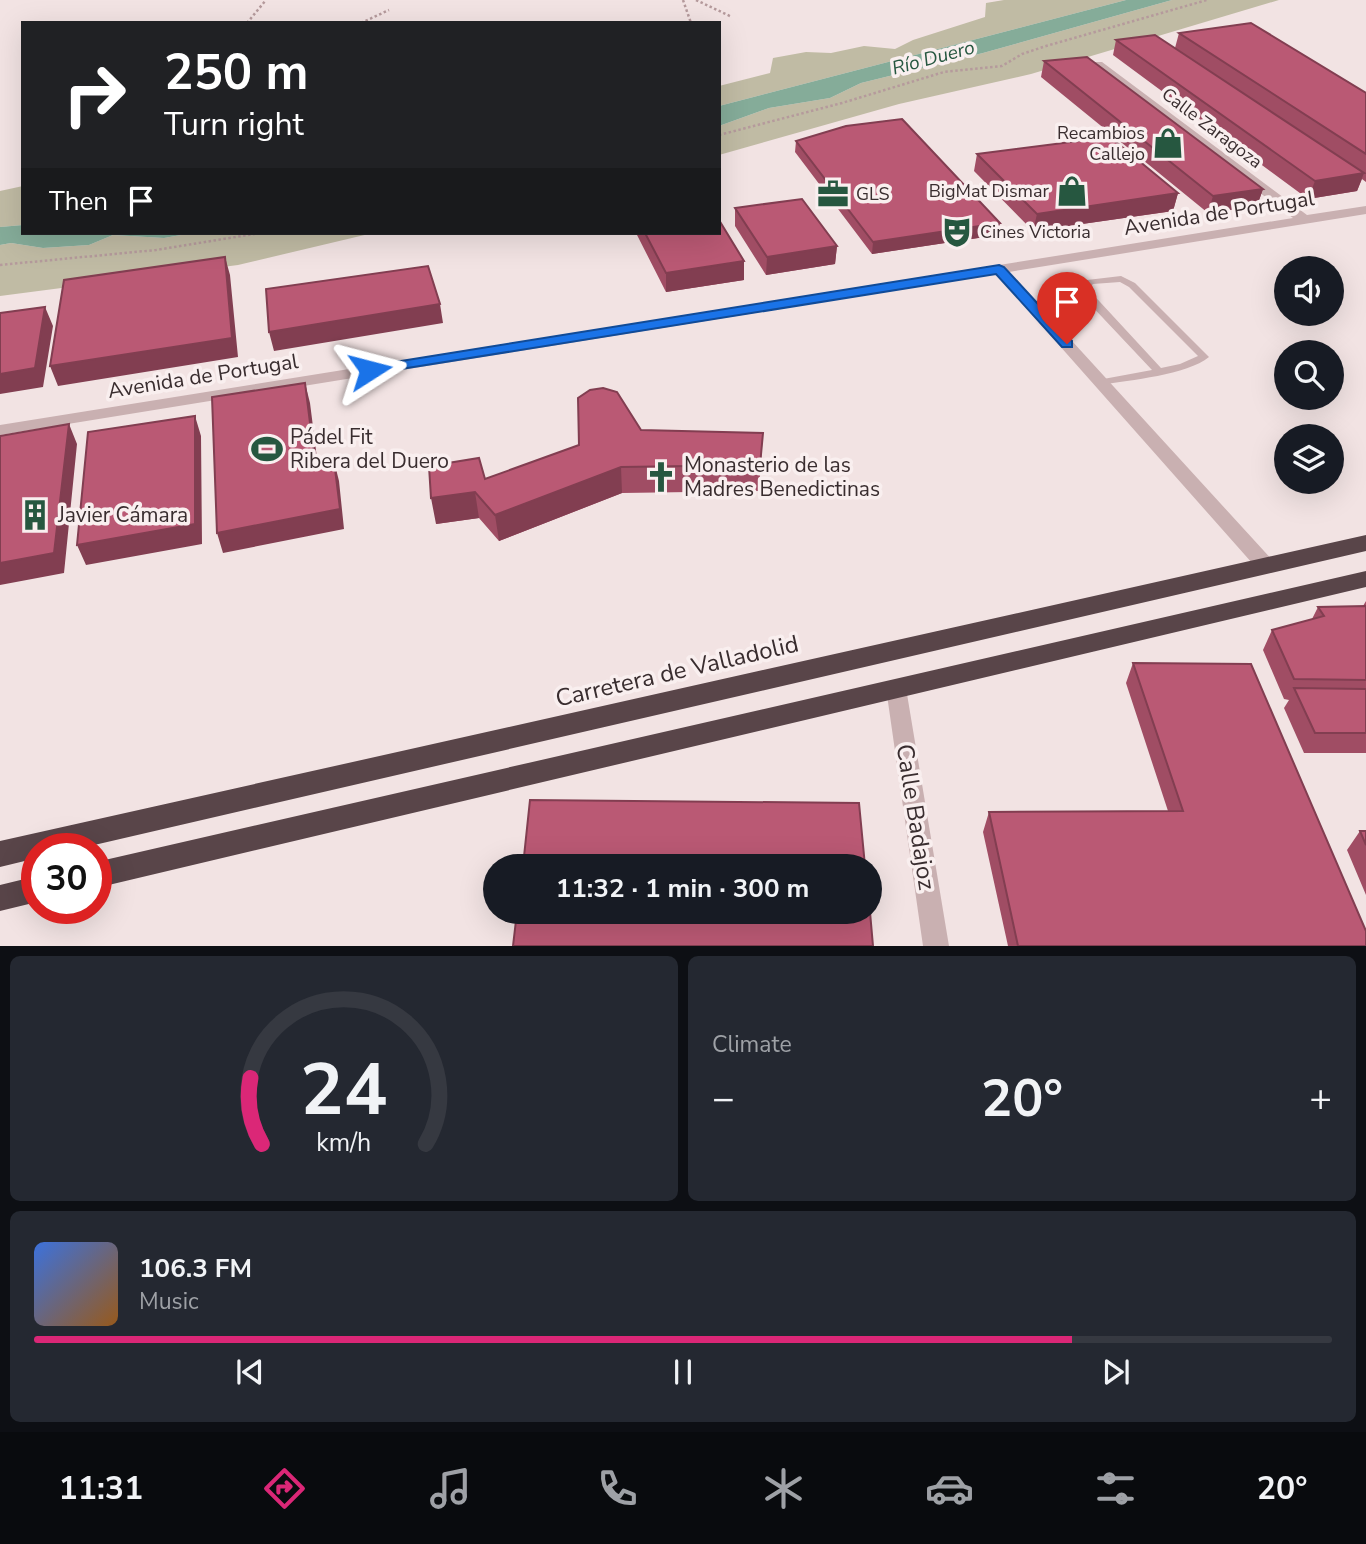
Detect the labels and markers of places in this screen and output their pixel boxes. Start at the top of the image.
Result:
place label: Recambios Callejo [1057,121,1145,166]
shop icon: Recambios Callejo [1151,126,1185,160]
shop icon: BigMat Dismar [1055,174,1089,208]
office icon: GLS [816,177,850,211]
place label: BigMat Dismar [929,179,1050,203]
place label: GLS [856,182,890,206]
theatre icon: Cines Victoria [940,215,974,249]
place label: Cines Victoria [980,220,1091,244]
pin [1037,272,1097,344]
place label: Pádel Fit Ribera del Duero [290,423,449,475]
sports icon: Pádel Fit Ribera del Duero [250,432,284,466]
place label: Monasterio de las Madres Benedictinas [684,451,880,503]
church icon: Monasterio de las Madres Benedictinas [644,460,678,494]
building icon: Javier Cámara [18,498,52,532]
place label: Javier Cámara [57,501,188,529]

